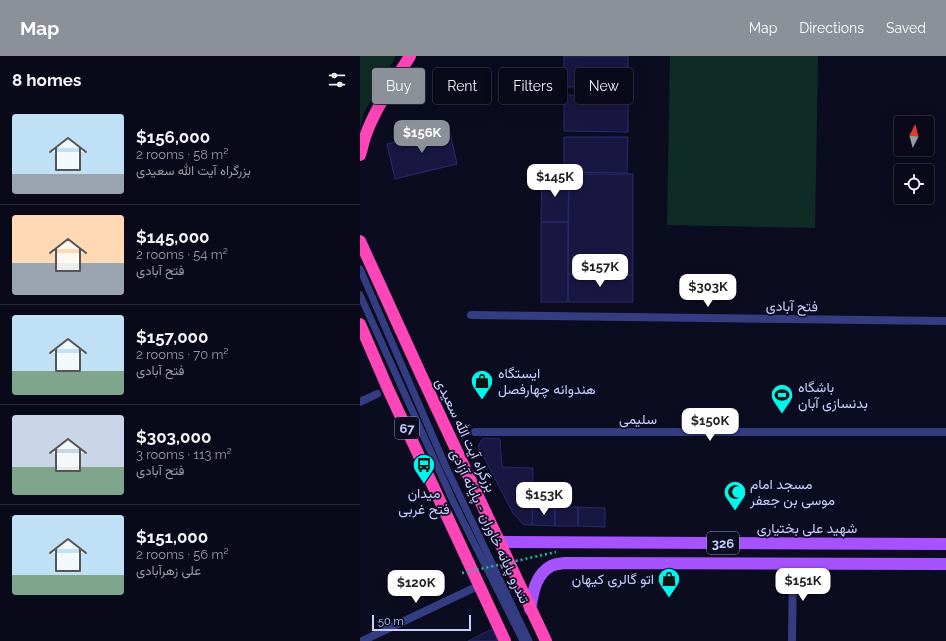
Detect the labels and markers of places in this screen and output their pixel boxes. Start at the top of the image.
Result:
pin: $156K [394,120,450,154]
pin: $145K [527,164,583,198]
pin: $157K [572,254,628,288]
pin: $303K [680,274,736,308]
place label: ایستگاه هندوانه چهارفصل [498,365,596,399]
shop icon: ایستگاه هندوانه چهارفصل [469,368,495,401]
place label: باشگاه بدنسازی آبان [798,379,868,412]
sports icon: باشگاه بدنسازی آبان [769,382,795,415]
pin: $150K [682,408,738,442]
bus stop icon: میدان فتح غربی [411,452,437,485]
place label: مسجد امام موسی بن جعفر [749,476,835,509]
mosque icon: مسجد امام موسی بن جعفر [722,479,748,512]
pin: $153K [516,482,572,516]
place label: میدان فتح غربی [398,485,450,520]
shop icon: اتو گالری کیهان [656,566,682,599]
pin: $151K [775,568,831,602]
pin: $120K [388,570,444,604]
place label: اتو گالری کیهان [572,571,654,588]

